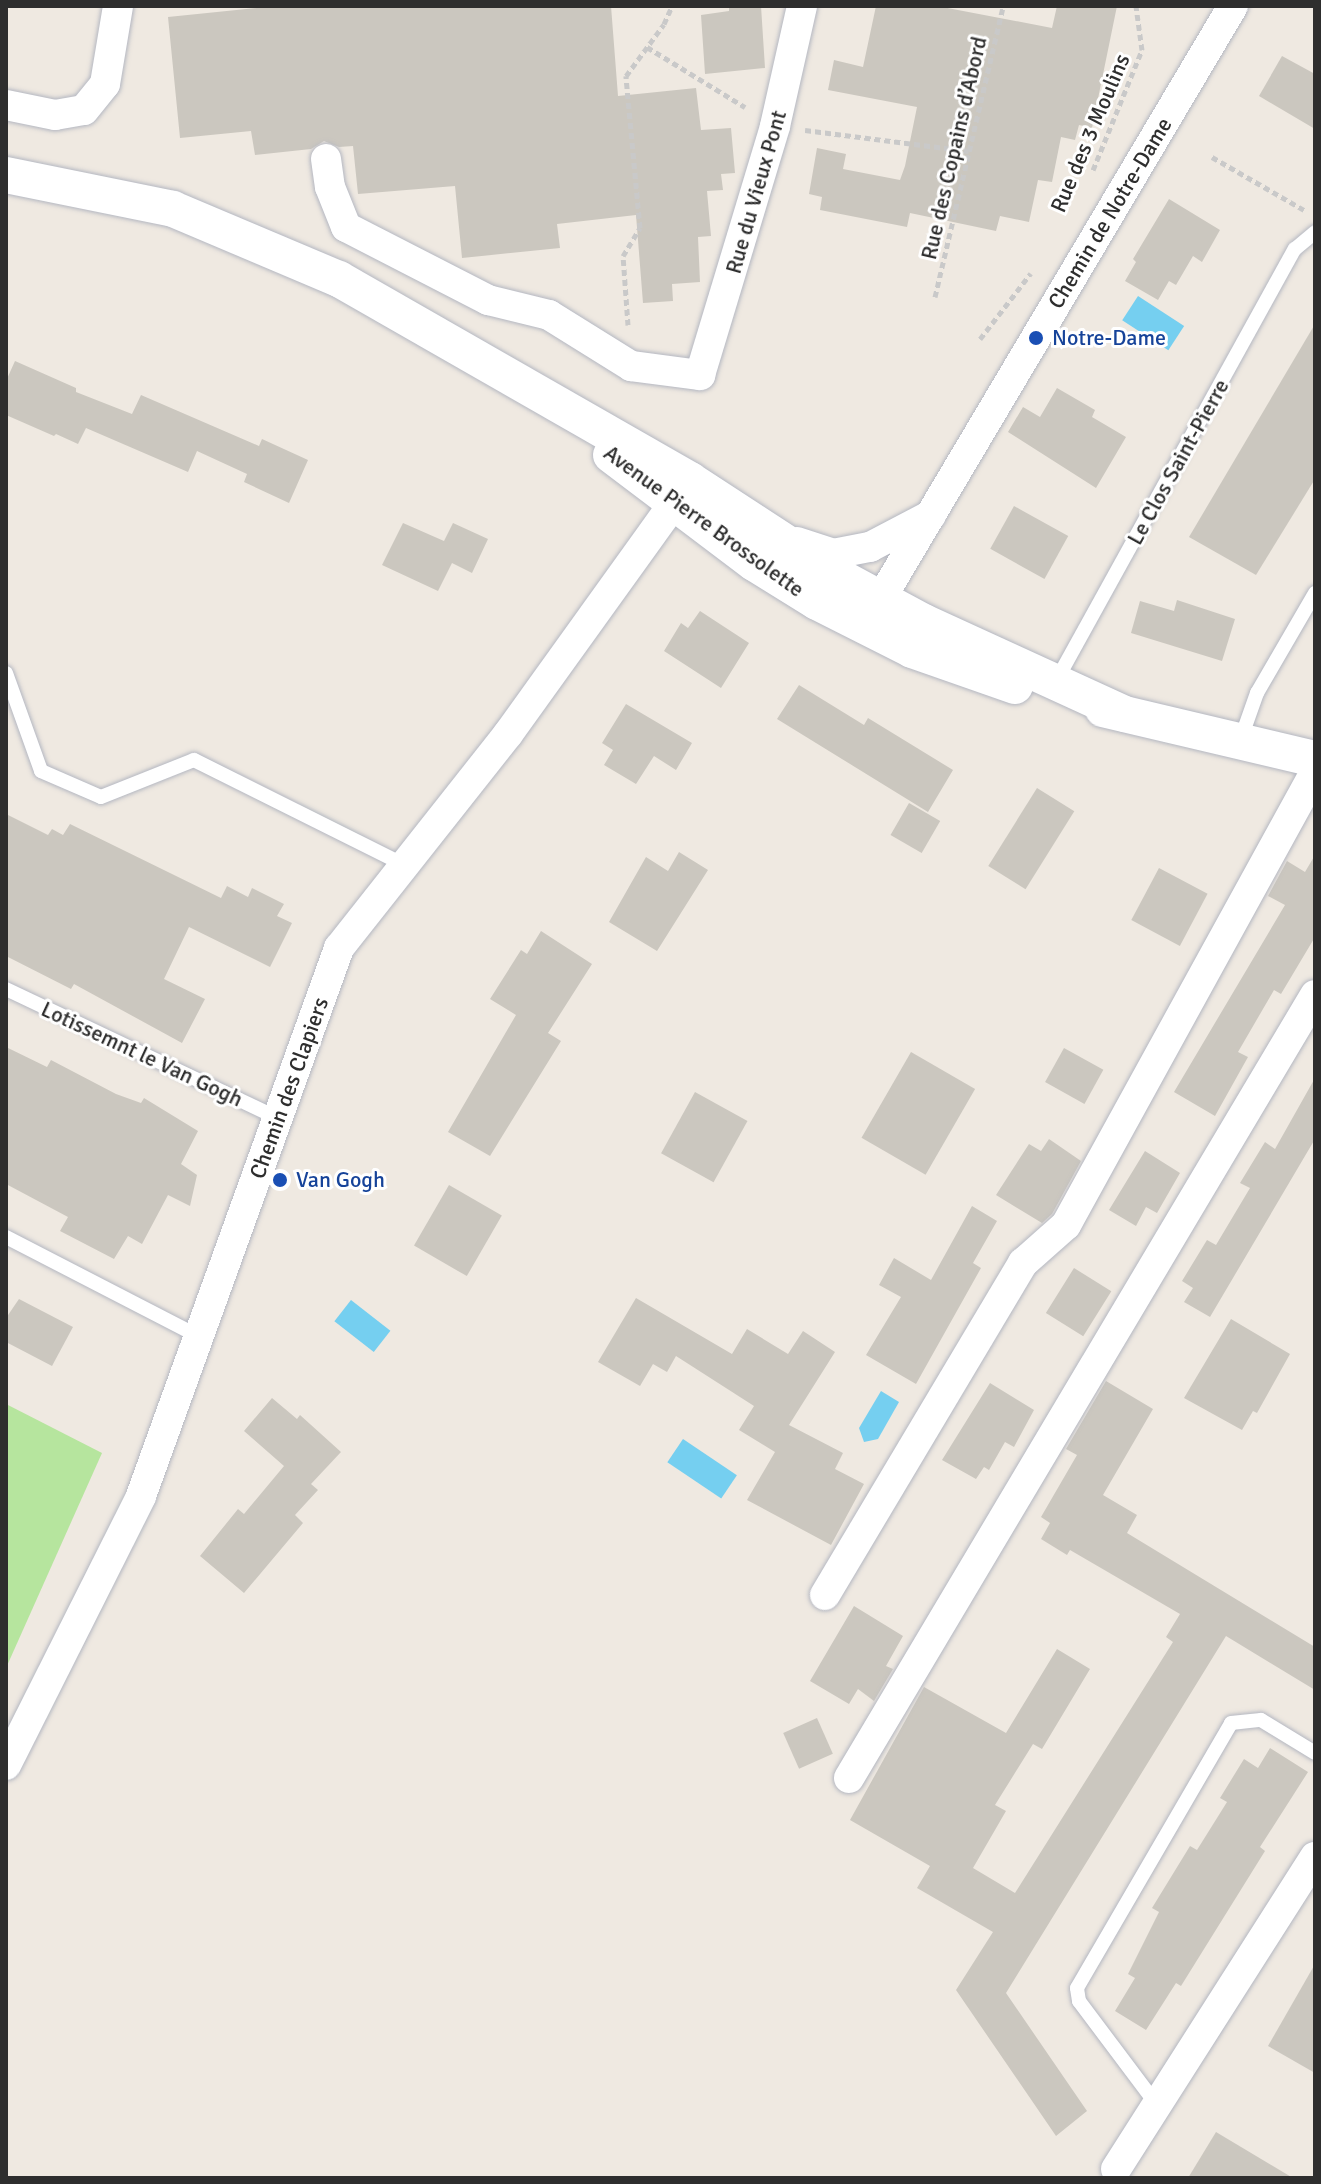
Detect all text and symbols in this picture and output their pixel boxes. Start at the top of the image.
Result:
street label: Rue des Copains d’Abord [915,34,993,262]
street label: Rue des 3 Moulins [1045,50,1135,216]
street label: Rue du Vieux Pont [720,107,792,277]
street label: Chemin de Notre-Dame [1043,113,1177,313]
place label: Notre-Dame [1052,325,1166,351]
marker: Notre-Dame [1027,329,1045,347]
street label: Le Clos Saint-Pierre [1122,375,1234,549]
street label: Avenue Pierre Brossolette [599,439,809,603]
street label: Chemin des Clapiers [244,994,334,1182]
street label: Lotissemnt le Van Gogh [37,996,247,1112]
place label: Van Gogh [296,1167,385,1193]
marker: Van Gogh [271,1171,289,1189]

